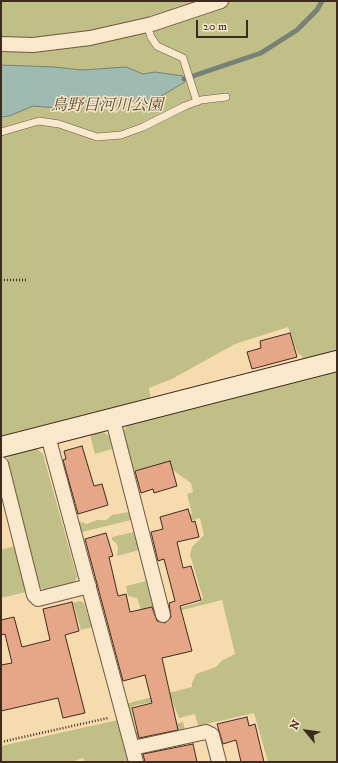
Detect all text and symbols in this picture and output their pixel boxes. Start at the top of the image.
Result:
scale bar [198,12,250,38]
text: 20 m [203,19,227,34]
park label: 鳥野目河川公園 [51,97,163,117]
north arrow [286,711,326,751]
text: N [287,718,304,733]

